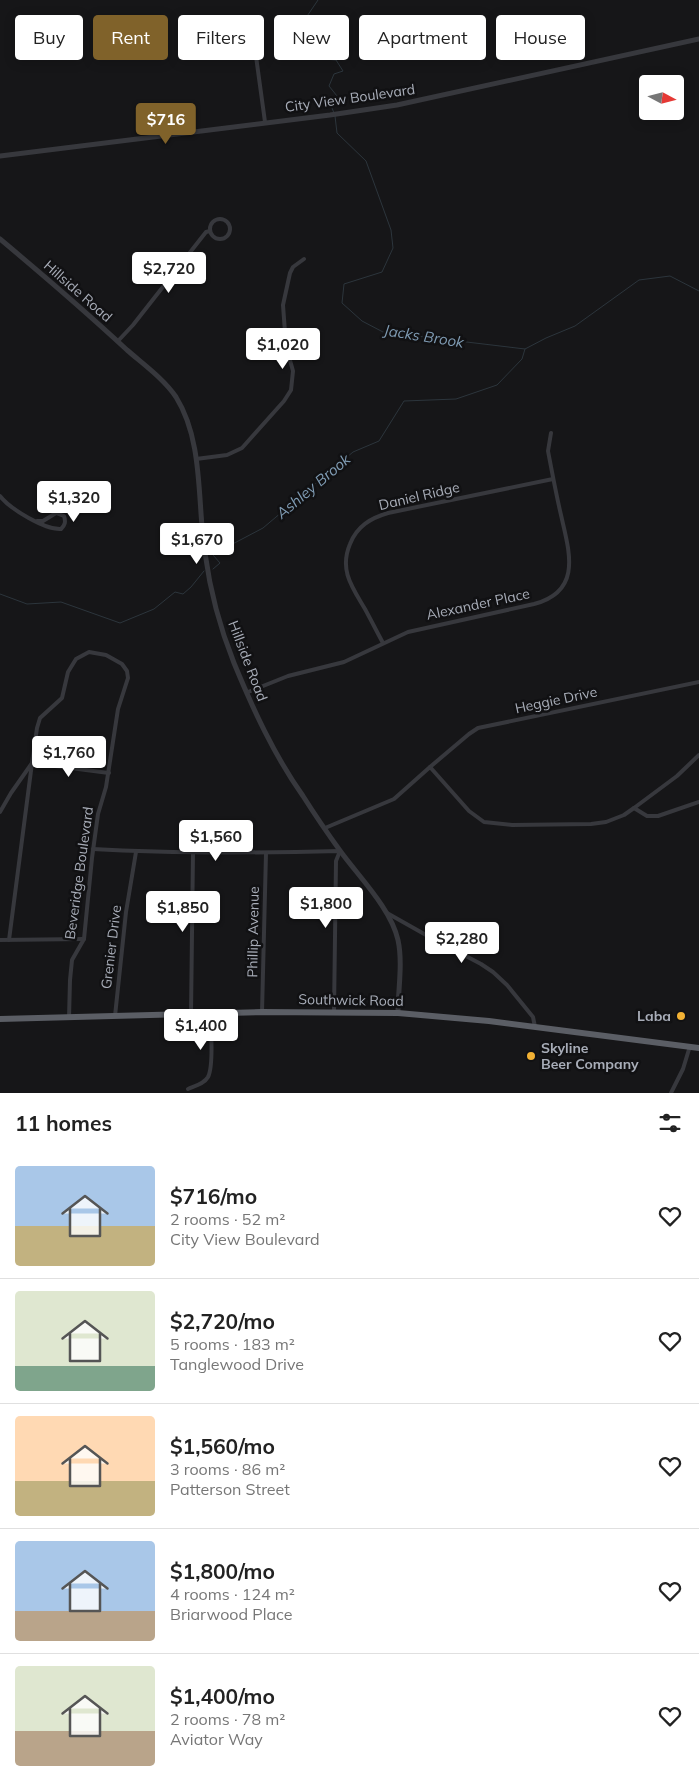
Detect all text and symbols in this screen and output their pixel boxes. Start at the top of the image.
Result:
chip: Buy [15,15,83,60]
chip: Rent [93,15,168,60]
chip: Filters [178,15,264,60]
chip: New [274,15,349,60]
chip: Apartment [359,15,486,60]
chip: House [496,15,585,60]
north arrow [639,75,684,120]
map controls [639,75,684,120]
street label: City View Boulevard [284,80,416,116]
pin: $716 [136,102,196,145]
text: $716 [147,109,185,129]
pin: $2,720 [128,252,210,294]
street label: Hillside Road [40,256,116,326]
text: $2,720 [143,258,195,278]
water label: Jacks Brook [381,320,467,352]
pin: $1,020 [242,328,324,370]
text: $1,020 [257,334,309,354]
water label: Ashley Brook [271,449,355,523]
street label: Daniel Ridge [377,478,461,514]
pin: $1,320 [33,480,115,523]
text: $1,320 [48,487,100,507]
pin: $1,670 [156,522,238,565]
text: $1,670 [171,529,223,549]
street label: Alexander Place [425,584,531,624]
street label: Hillside Road [224,618,272,704]
street label: Heggie Drive [513,683,599,717]
pin: $1,760 [28,736,110,778]
text: $1,760 [43,742,95,762]
street label: Beveridge Boulevard [61,805,97,941]
pin: $1,560 [175,820,257,862]
text: $1,560 [190,826,242,846]
street label: Phillip Avenue [243,886,263,978]
pin: $1,800 [285,886,367,929]
pin: $1,850 [142,890,224,933]
text: $1,800 [300,893,352,913]
text: $1,850 [157,897,209,917]
street label: Grenier Drive [97,904,125,990]
pin: $2,280 [421,922,503,964]
text: $2,280 [436,928,488,948]
street label: Southwick Road [298,990,404,1010]
place label: Laba [637,1007,671,1025]
pin: $1,400 [160,1008,242,1051]
marker: Laba [675,1010,687,1022]
text: $1,400 [175,1015,227,1035]
place label: Skyline Beer Company [541,1039,639,1073]
marker: Skyline Beer Company [525,1050,537,1062]
icon: filters [656,1109,684,1137]
text: 11 homes [15,1110,112,1136]
text: $716/mo [170,1183,257,1209]
icon: home [55,1186,115,1246]
icon: heart [656,1202,684,1230]
text: 2 rooms · 52 m² [170,1209,285,1229]
text: City View Boulevard [170,1229,320,1249]
text: $2,720/mo [170,1308,275,1334]
icon: home [55,1311,115,1371]
icon: heart [656,1327,684,1355]
text: 5 rooms · 183 m² [170,1334,295,1354]
text: Tanglewood Drive [170,1354,304,1374]
text: $1,560/mo [170,1433,275,1459]
icon: home [55,1436,115,1496]
icon: heart [656,1452,684,1480]
text: 3 rooms · 86 m² [170,1459,285,1479]
text: Patterson Street [170,1479,290,1499]
text: $1,800/mo [170,1558,275,1584]
icon: home [55,1561,115,1621]
icon: heart [656,1577,684,1605]
text: 4 rooms · 124 m² [170,1584,295,1604]
text: Briarwood Place [170,1604,293,1624]
text: $1,400/mo [170,1683,275,1709]
icon: home [55,1686,115,1746]
icon: heart [656,1702,684,1730]
text: 2 rooms · 78 m² [170,1709,285,1729]
text: Aviator Way [170,1729,263,1749]

